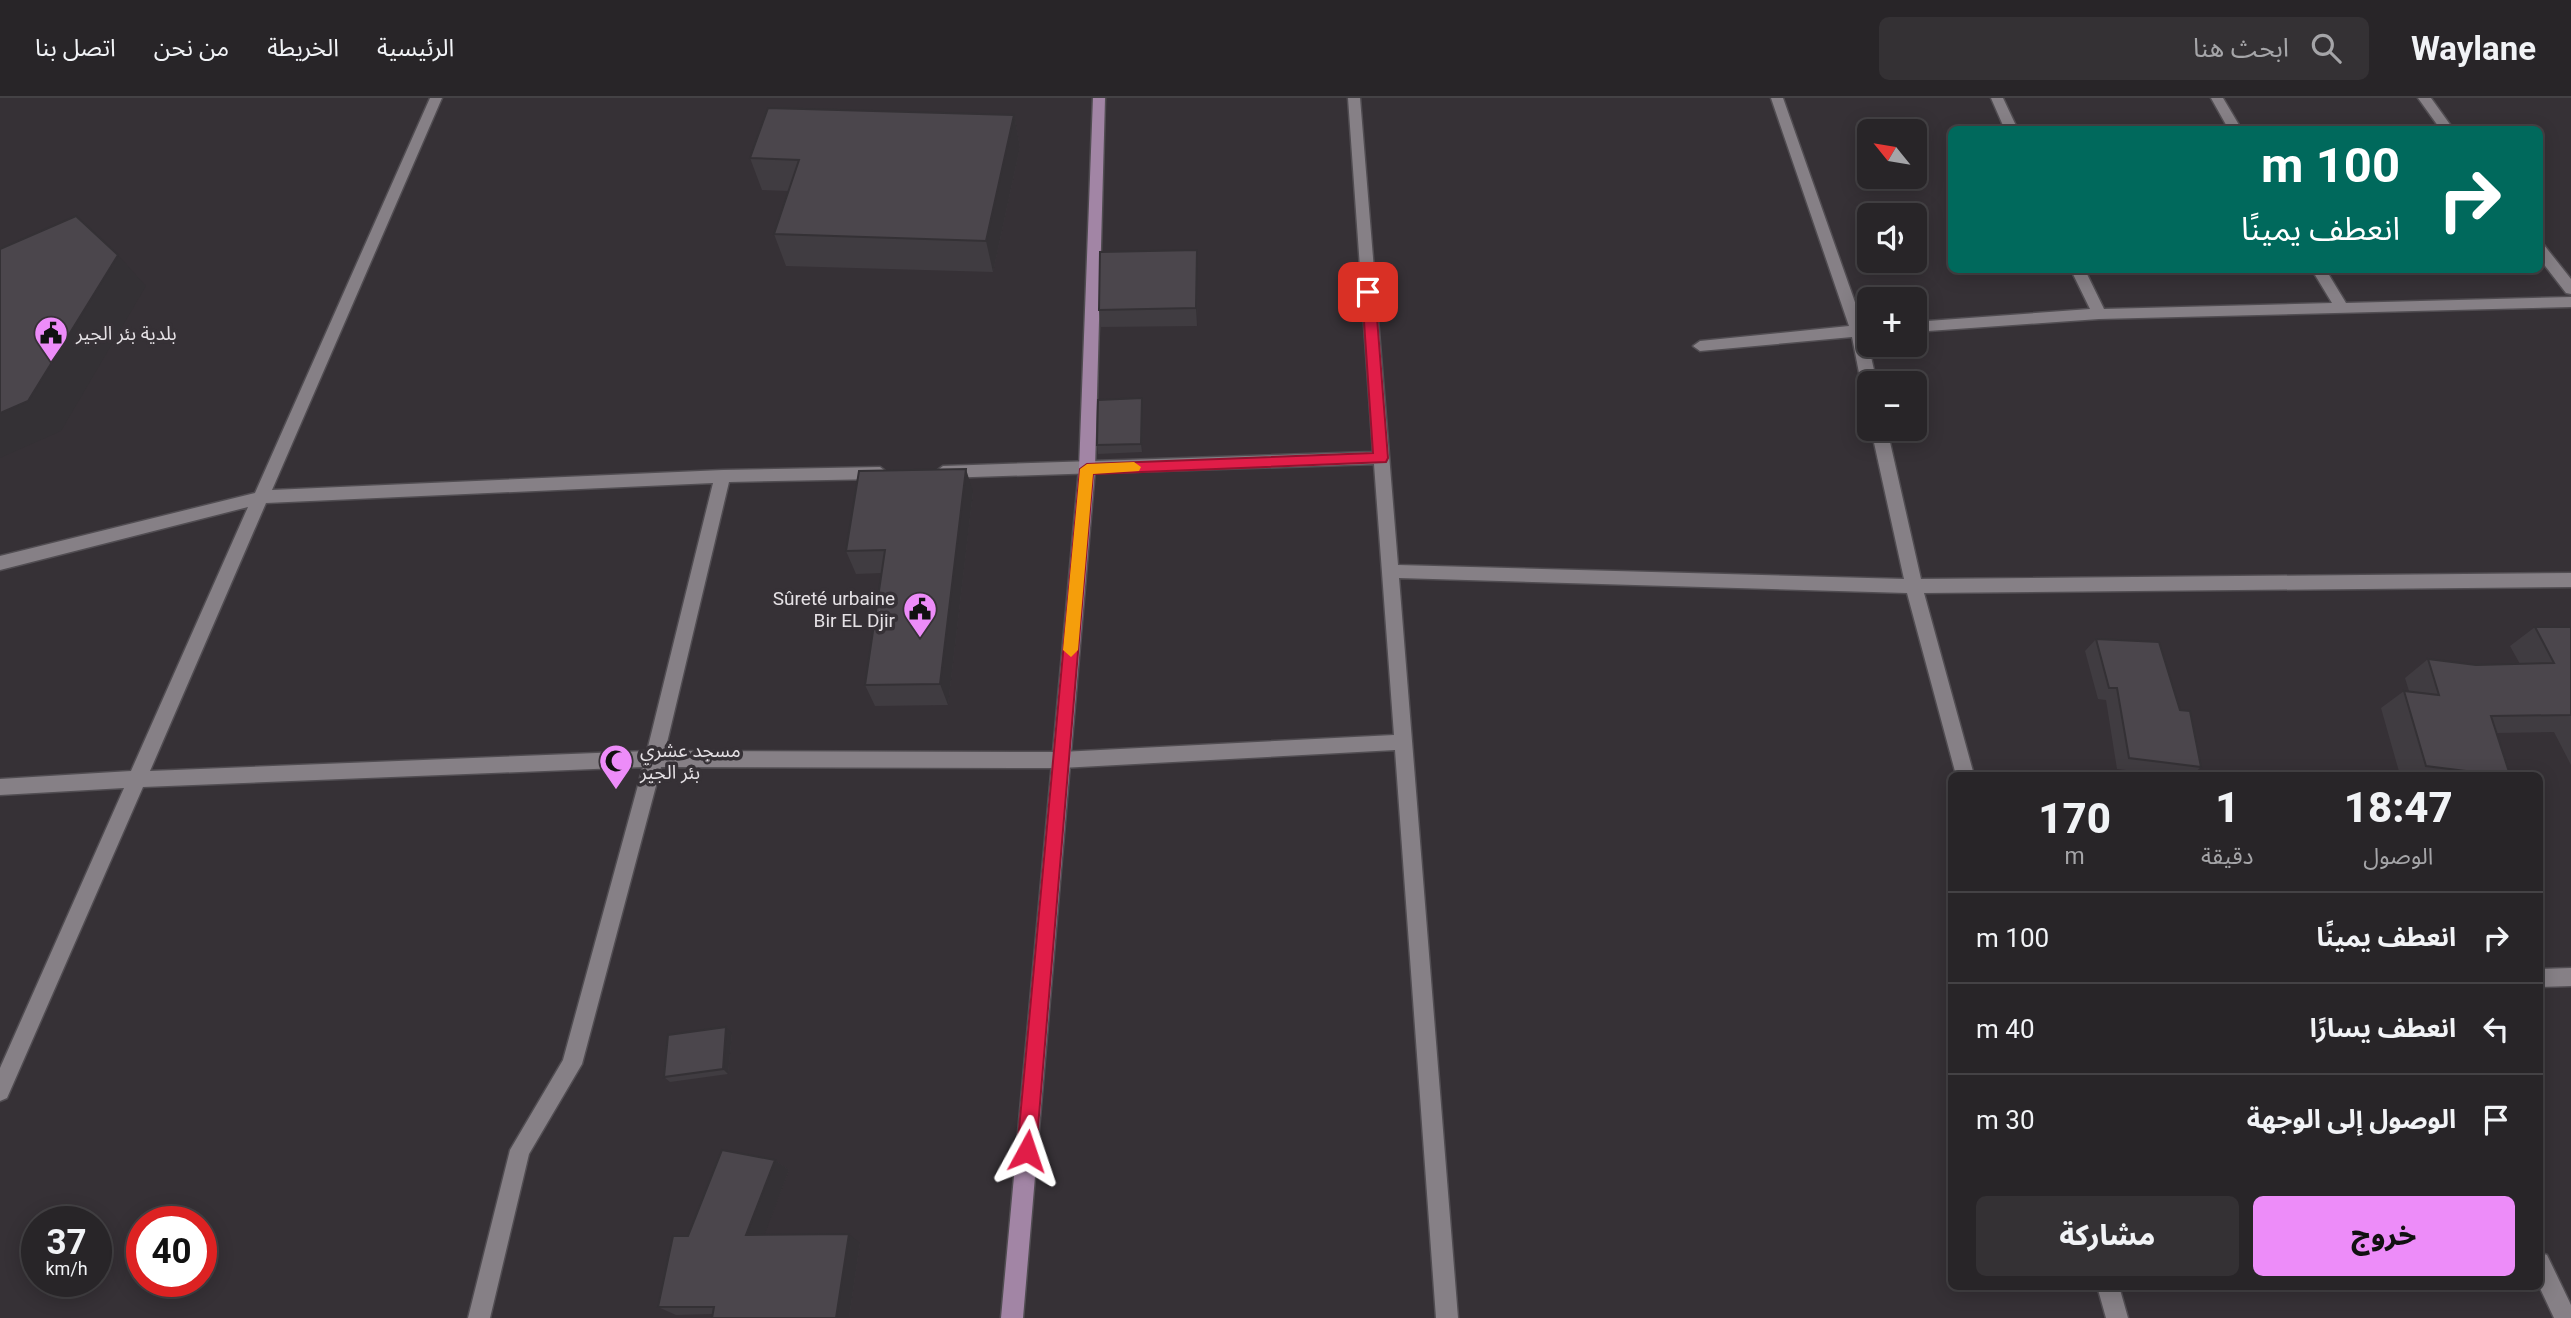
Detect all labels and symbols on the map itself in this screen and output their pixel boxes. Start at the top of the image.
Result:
north arrow [1857,119,1927,189]
pin [1338,262,1398,322]
public building icon: بلدية بئر الجير [32,314,70,363]
place label: بلدية بئر الجير [75,322,177,345]
place label: Sûreté urbaine Bir EL Djir [773,587,896,632]
public building icon: Sûreté urbaine Bir EL Djir [901,590,939,639]
place label: مسجد عشري بئر الجير [639,739,741,784]
mosque icon: مسجد عشري بئر الجير [597,742,635,791]
position arrow [990,1114,1064,1188]
speed limit sign: 40 [126,1206,217,1297]

